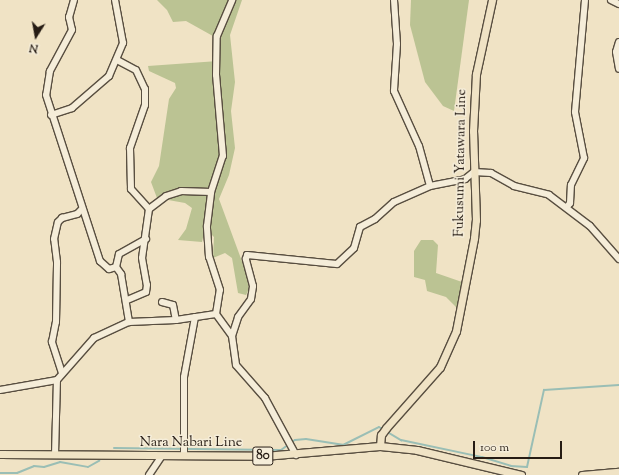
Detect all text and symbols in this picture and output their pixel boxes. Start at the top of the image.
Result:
north arrow [16,16,56,56]
text: N [28,39,40,56]
street label: Fukusumi Yatawara Line [451,89,471,237]
scale bar [475,433,564,459]
street label: Nara Nabari Line [140,435,242,451]
text: 100 m [480,439,509,457]
road number: 80 [252,445,274,467]

